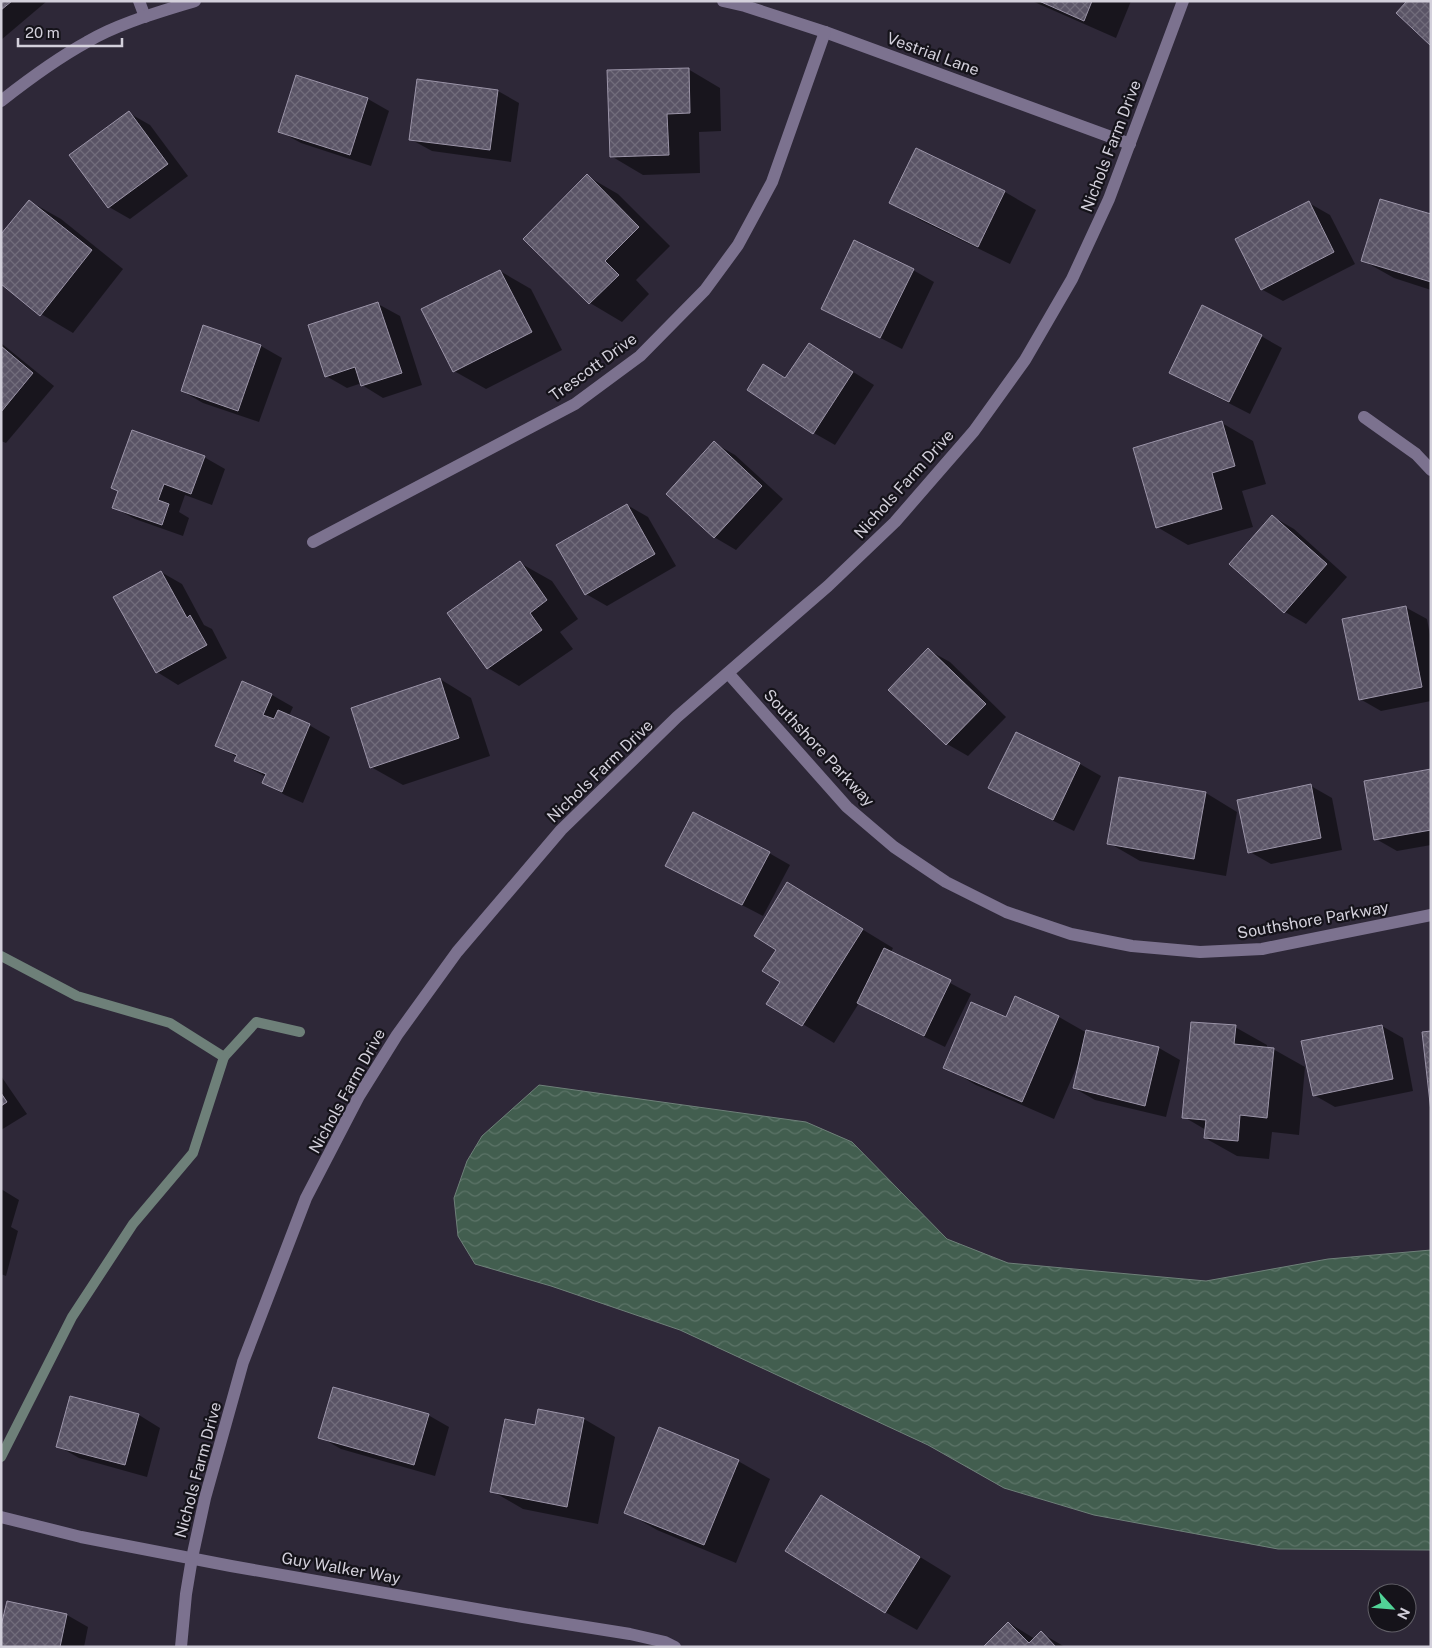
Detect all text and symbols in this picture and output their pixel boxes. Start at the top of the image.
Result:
scale bar [18,15,121,47]
text: 20 m [25,24,60,41]
street label: Vestrial Lane [884,28,982,80]
street label: Nichols Farm Drive [1077,77,1145,215]
street label: Trescott Drive [546,329,640,405]
street label: Nichols Farm Drive [850,426,958,542]
street label: Southshore Parkway [760,685,879,811]
street label: Nichols Farm Drive [543,716,657,826]
street label: Southshore Parkway [1236,897,1391,943]
street label: Nichols Farm Drive [305,1025,389,1157]
street label: Nichols Farm Drive [171,1400,225,1540]
street label: Guy Walker Way [280,1548,402,1588]
north arrow [1367,1583,1417,1633]
text: N [1394,1605,1413,1622]

